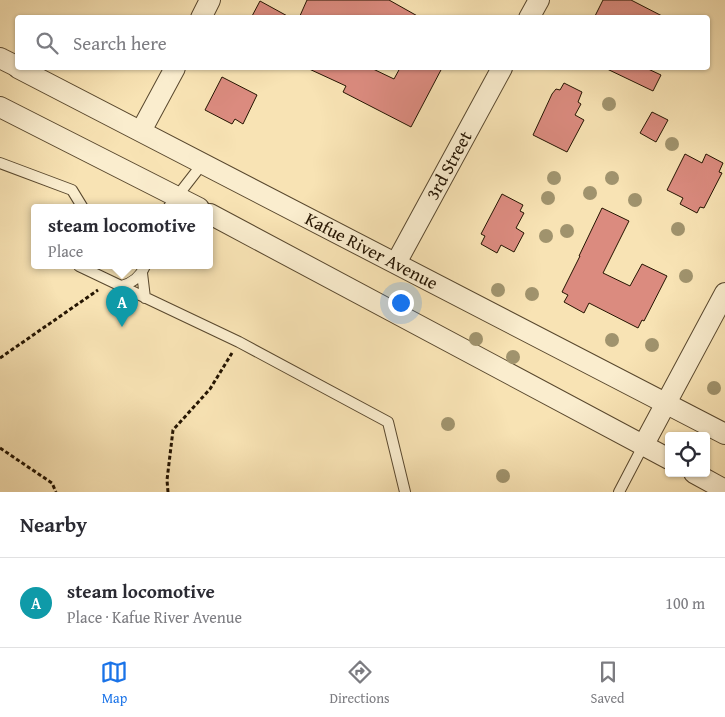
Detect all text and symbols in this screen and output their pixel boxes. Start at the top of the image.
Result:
search box [15,15,710,70]
icon: search [33,29,61,57]
text: Search here [73,29,167,57]
street label: 3rd Street [419,125,479,205]
popup [31,204,213,269]
street label: Kafue River Avenue [301,205,443,296]
text: steam locomotive [48,211,196,239]
text: Place [48,239,83,263]
pin: A [106,286,138,327]
your location [388,290,414,316]
map controls [665,432,710,477]
button: locate [665,432,710,477]
text: Nearby [20,509,87,540]
text: steam locomotive [67,577,215,605]
text: A [31,591,41,615]
text: 100 m [665,591,705,615]
text: Place · Kafue River Avenue [67,605,242,629]
tab: Map [100,658,128,708]
tab: Directions [329,658,390,708]
tab: Saved [591,658,625,708]

